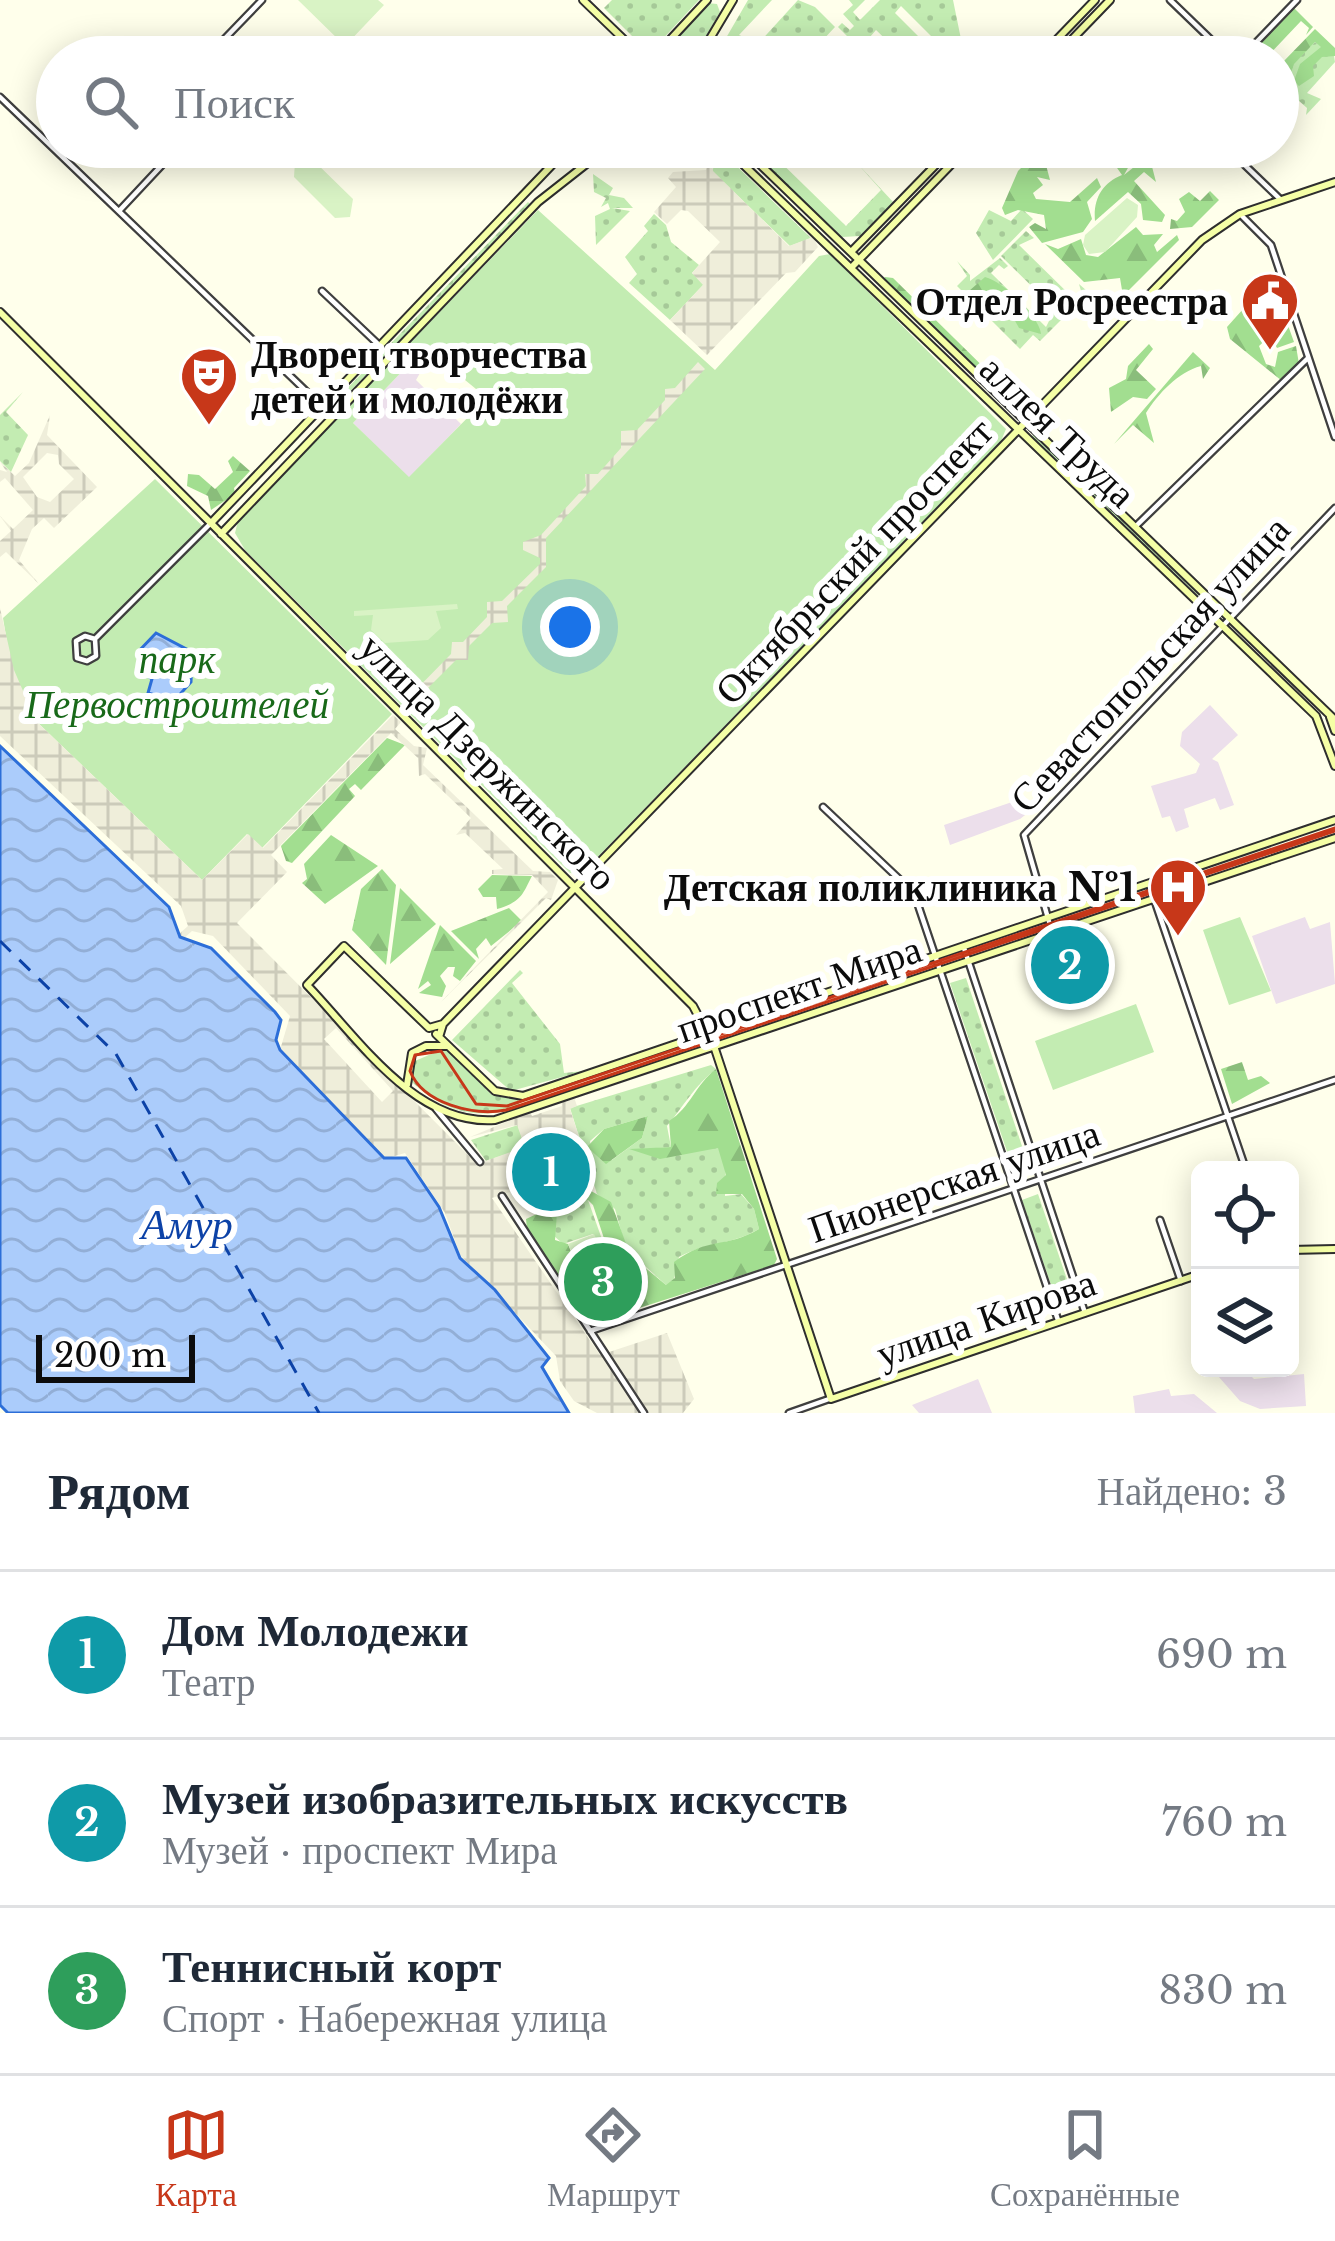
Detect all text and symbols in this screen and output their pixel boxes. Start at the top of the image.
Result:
search box [36,36,1299,168]
icon: search [78,69,144,135]
text: Поиск [174,74,295,130]
public building icon: Отдел Росреестра [1239,270,1301,352]
place label: Отдел Росреестра [915,277,1228,326]
place label: Дворец творчества детей и молодёжи [251,330,587,424]
street label: аллея Труда [970,344,1146,518]
theatre icon: Дворец творчества детей и молодёжи [178,345,240,427]
street label: Октябрьский проспект [705,408,1003,714]
street label: Севастопольская улица [1000,505,1300,823]
your location [540,597,600,657]
street label: улица Дзержинского [349,623,627,901]
park label: парк Первостроителей [24,635,330,729]
hospital icon: Детская поликлиника №1 [1147,856,1209,938]
place label: Детская поликлиника №1 [664,863,1136,912]
pin: 2 [1031,920,1109,1010]
street label: проспект Мира [670,924,928,1054]
street label: Пионерская улица [802,1108,1106,1254]
pin: 1 [512,1127,590,1217]
map controls [1191,1161,1299,1377]
button: locate [1191,1161,1299,1269]
water label: Амур [138,1198,233,1250]
pin: 3 [564,1237,642,1327]
street label: улица Кирова [870,1258,1102,1378]
button: layers [1191,1269,1299,1377]
scale bar [36,1329,195,1382]
text: 200 m [54,1335,166,1376]
text: Рядом [48,1460,191,1523]
text: Найдено: 3 [1097,1467,1287,1516]
text: Дом Молодежи [162,1602,469,1658]
text: 1 [78,1630,96,1679]
text: 690 m [1156,1630,1287,1679]
text: Театр [162,1658,255,1707]
text: Музей изобразительных искусств [162,1770,848,1826]
text: 2 [74,1798,100,1847]
text: 760 m [1161,1798,1287,1847]
text: Музей · проспект Мира [162,1826,558,1875]
text: Теннисный корт [162,1938,501,1994]
text: 3 [75,1966,99,2015]
text: 830 m [1158,1966,1287,2015]
text: Спорт · Набережная улица [162,1994,607,2043]
tab: Карта [155,2102,237,2215]
tab: Маршрут [547,2102,680,2215]
tab: Сохранённые [990,2102,1180,2215]

